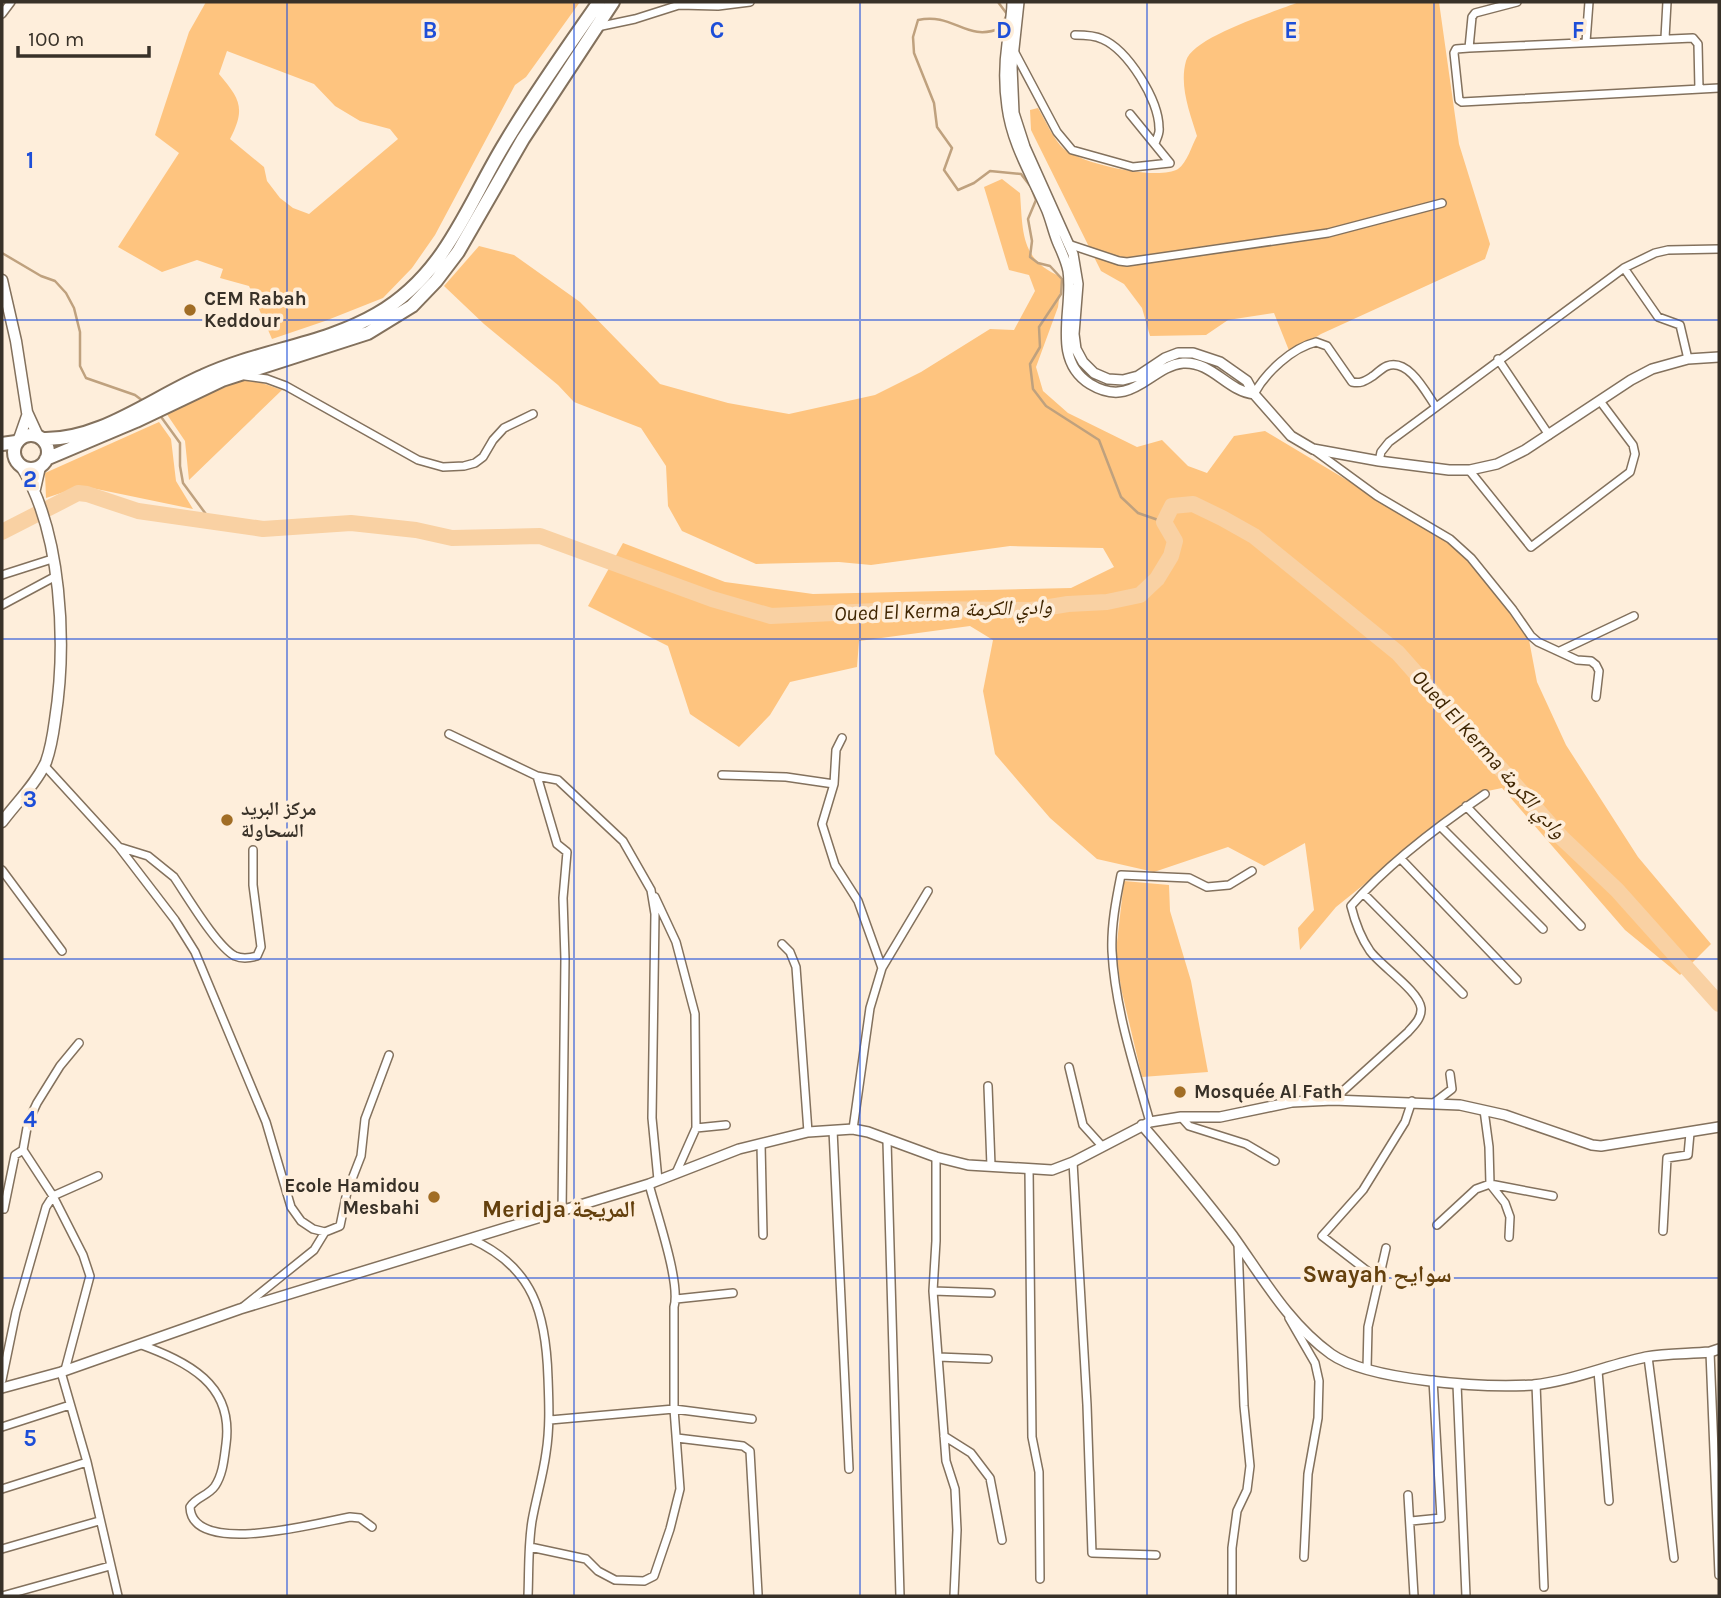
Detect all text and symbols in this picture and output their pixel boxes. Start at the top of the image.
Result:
scale bar [18,14,149,58]
text: B [423,17,437,44]
text: C [710,17,724,44]
text: D [996,17,1012,44]
text: E [1284,17,1298,44]
text: F [1572,17,1584,44]
text: 100 m [28,27,85,51]
text: 1 [26,147,34,174]
place label: CEM Rabah Keddour [204,288,307,332]
marker: CEM Rabah Keddour [182,302,198,318]
text: 2 [23,466,37,493]
water label: Oued El Kerma وادي الكرمة [833,594,1053,630]
water label: Oued El Kerma وادي الكرمة [1404,665,1571,846]
text: 3 [23,786,37,813]
place label: مركز البريد السحاولة [241,798,317,842]
marker: مركز البريد السحاولة [219,812,235,828]
place label: Mosquée Al Fath [1194,1081,1343,1103]
marker: Mosquée Al Fath [1172,1084,1188,1100]
text: 4 [23,1106,37,1133]
place label: Ecole Hamidou Mesbahi [284,1175,420,1219]
marker: Ecole Hamidou Mesbahi [426,1189,442,1205]
district label: Meridja المريجة [482,1196,636,1223]
district label: Swayah سوايح [1302,1261,1452,1289]
text: 5 [23,1425,37,1452]

